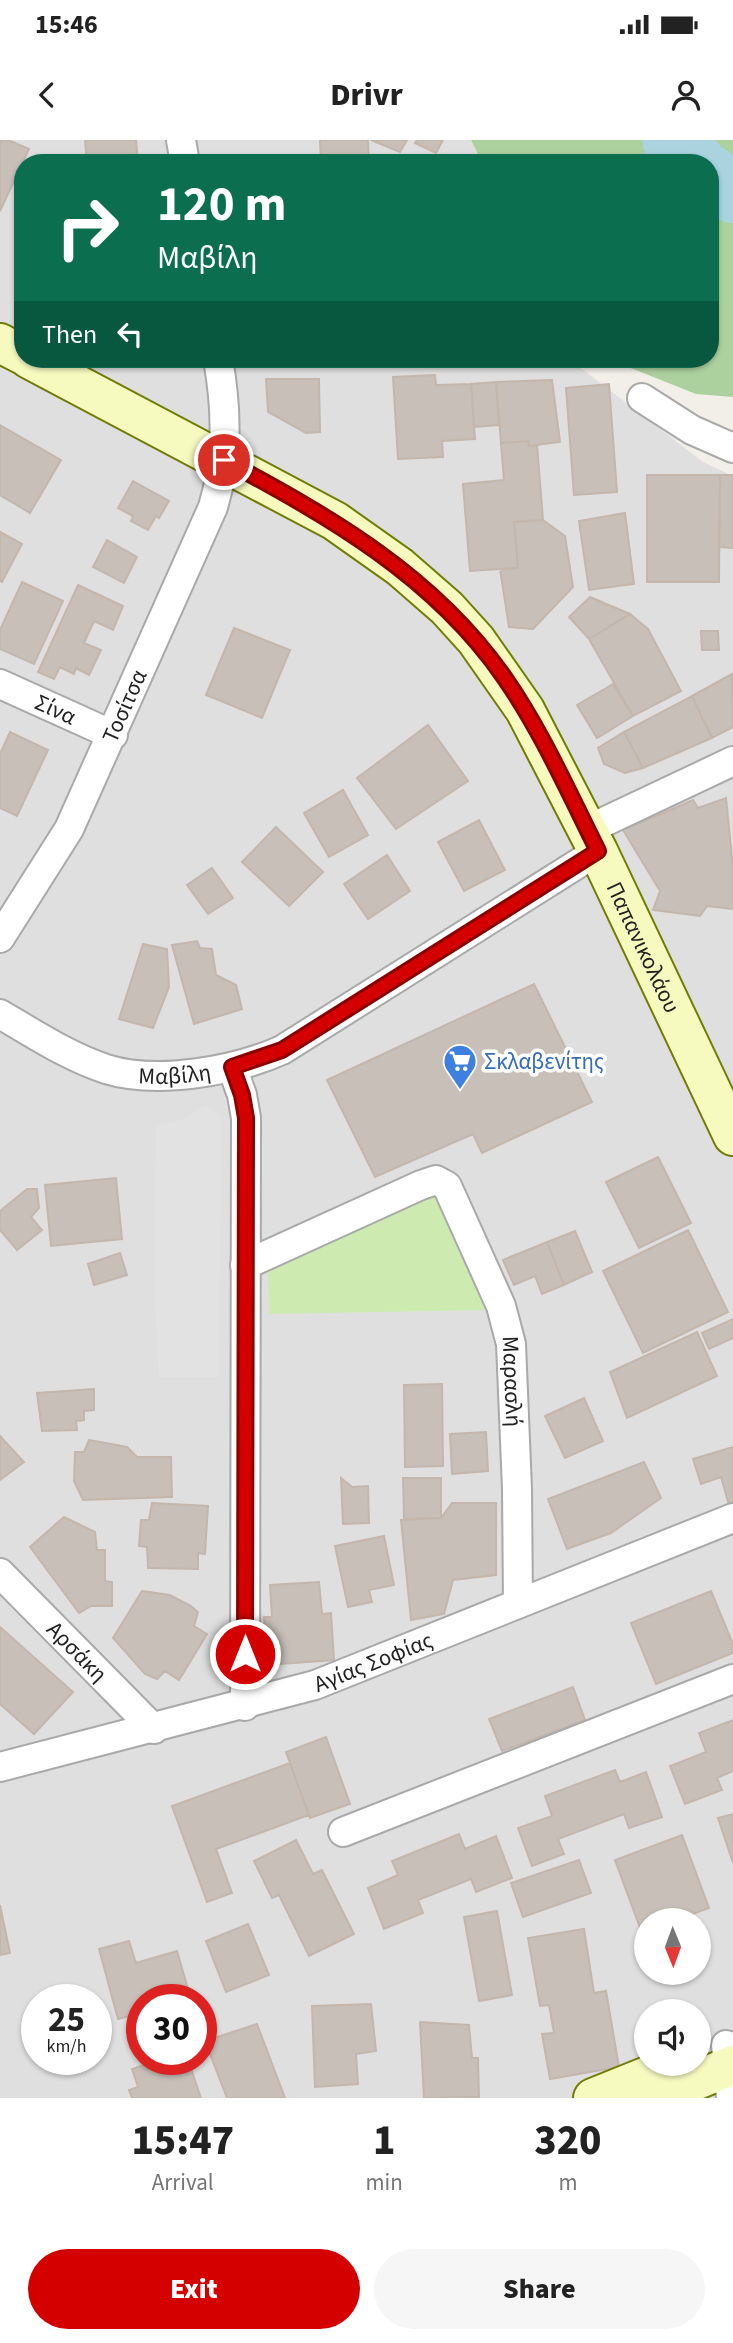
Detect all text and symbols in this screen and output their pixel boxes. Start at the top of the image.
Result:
text: 15:46 [35,6,98,43]
text: Drivr [330,72,403,118]
icon: back [28,76,66,114]
icon: person [667,76,705,114]
text: 120 m [157,170,286,240]
icon: right [42,182,133,273]
text: Μαβίλη [157,235,258,281]
icon: left [111,315,149,353]
text: Then [42,316,97,353]
pin [194,430,254,490]
icon: arrive [205,441,243,479]
street label: Τοσίτσα [94,664,155,748]
street label: Σίνα [30,686,81,733]
street label: Παπανικολάου [598,876,688,1018]
supermarket icon: Σκλαβενίτης [441,1042,479,1091]
place label: Σκλαβενίτης [484,1045,604,1078]
street label: Μαβίλη [138,1055,213,1093]
street label: Μαρασλή [494,1335,530,1428]
street label: Αρσάκη [39,1614,115,1690]
position arrow [208,1617,282,1691]
street label: Αγίας Σοφίας [309,1624,438,1701]
north arrow [634,1908,710,1984]
map controls [634,1908,711,2076]
speed limit sign: 30 [126,1984,217,2075]
text: 25 [48,1995,85,2045]
button: sound [634,1999,711,2076]
text: km/h [47,2034,86,2059]
text: 15:47 [131,2111,234,2171]
text: 1 [373,2111,395,2171]
text: 320 [534,2111,602,2171]
text: Arrival [152,2166,214,2199]
text: min [366,2166,403,2199]
text: m [558,2166,577,2199]
button: Exit [28,2249,360,2329]
button: Share [374,2249,705,2329]

